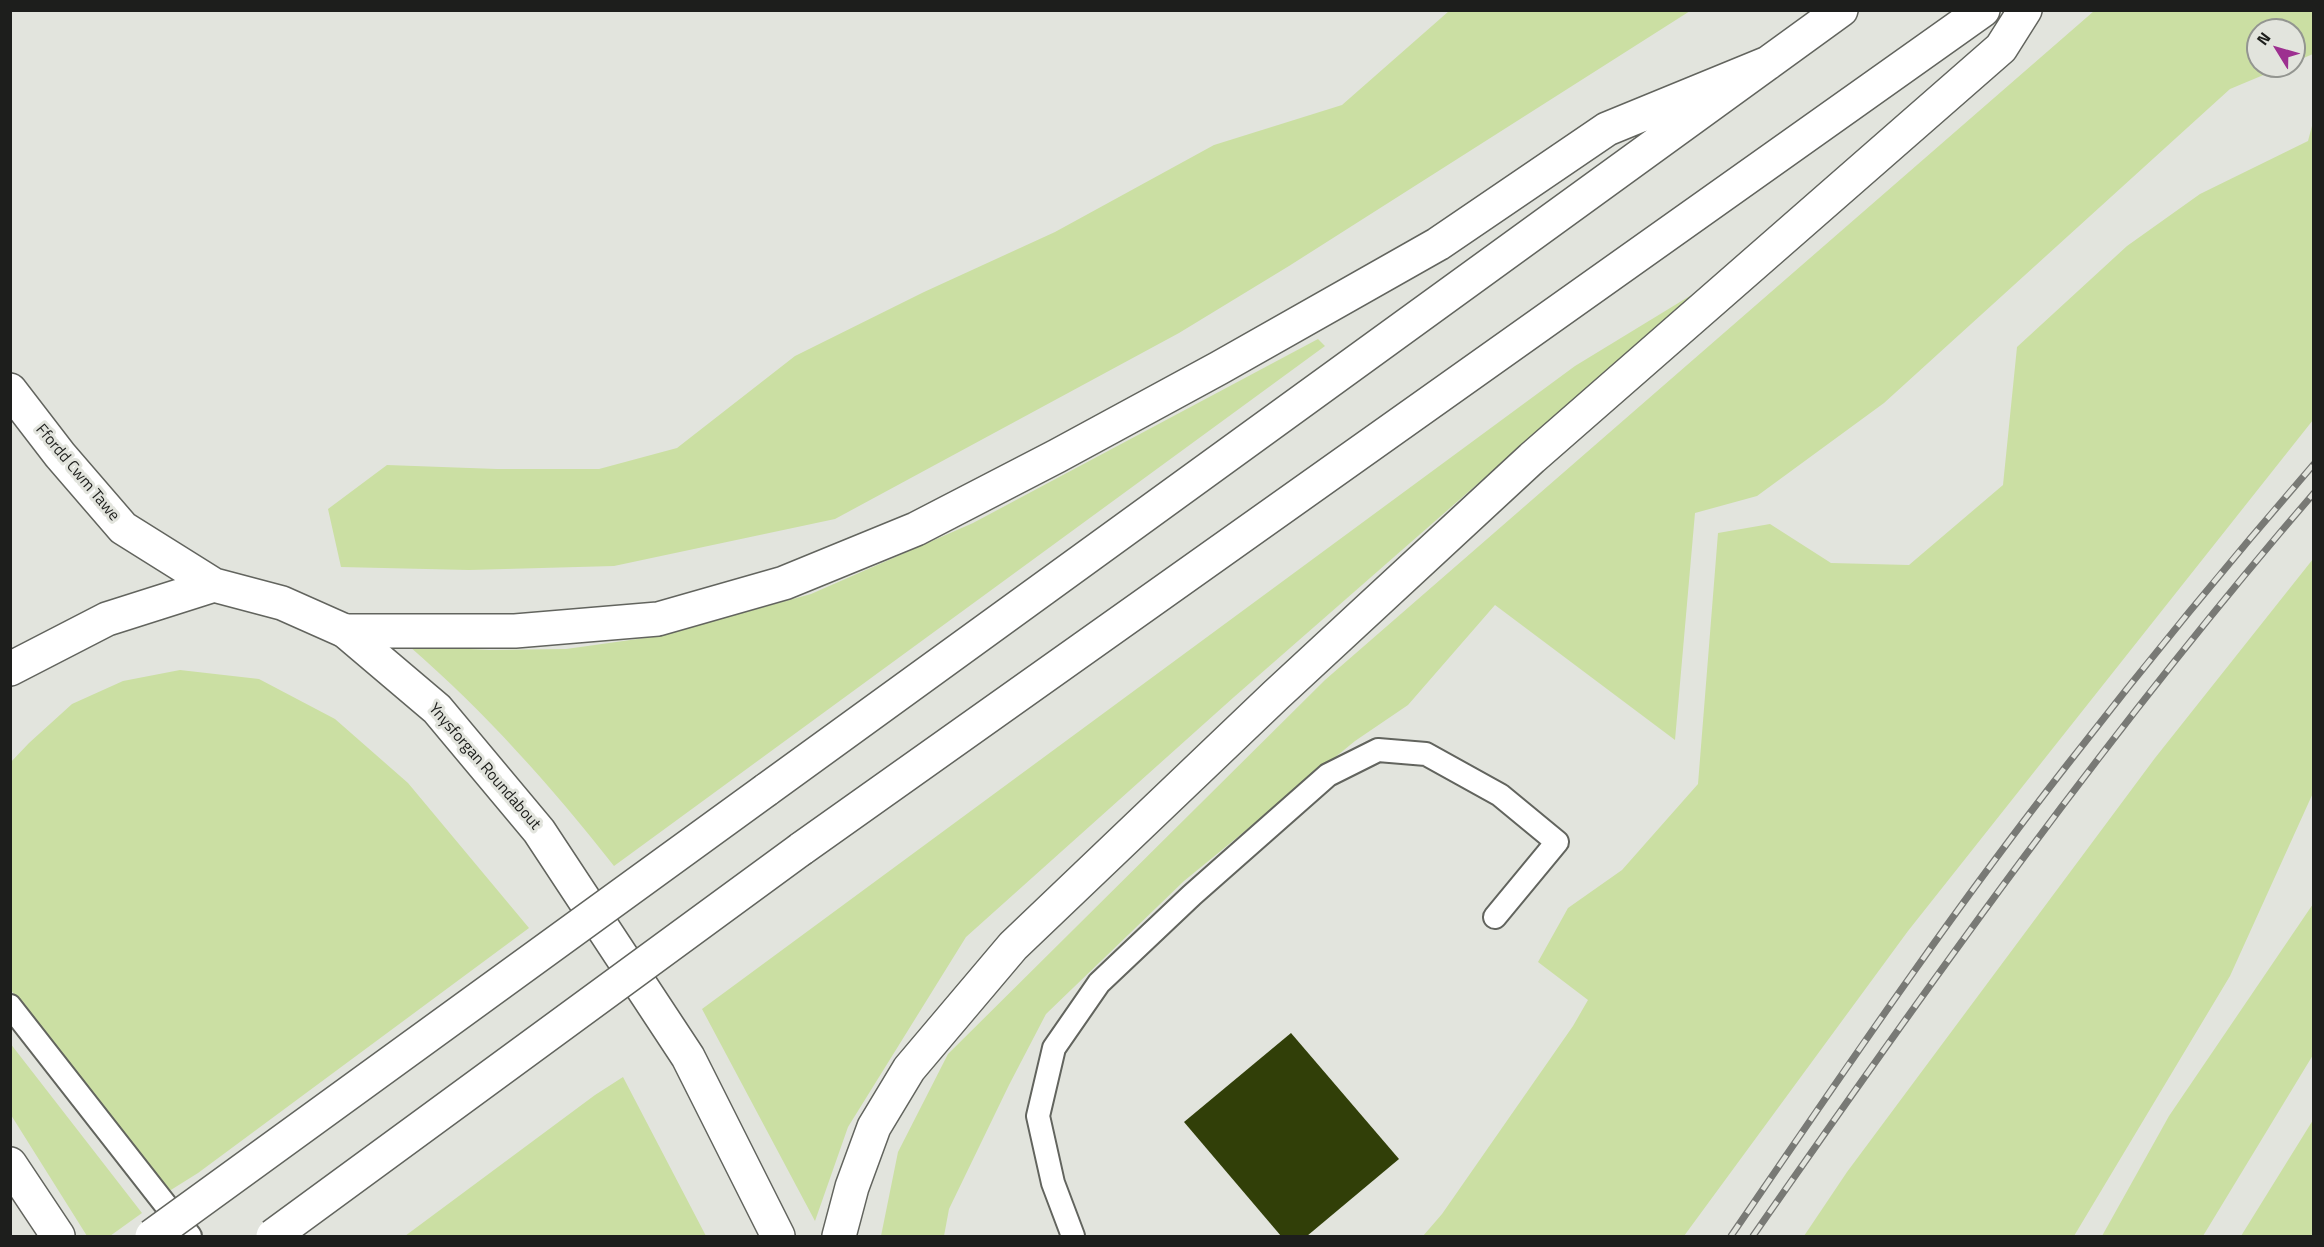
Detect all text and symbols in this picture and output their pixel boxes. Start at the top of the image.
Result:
north arrow [2246,18,2306,78]
text: N [2250,27,2276,50]
street label: Ffordd Cwm Tawe [31,421,123,525]
street label: Ynysforgan Roundabout [424,700,544,834]

